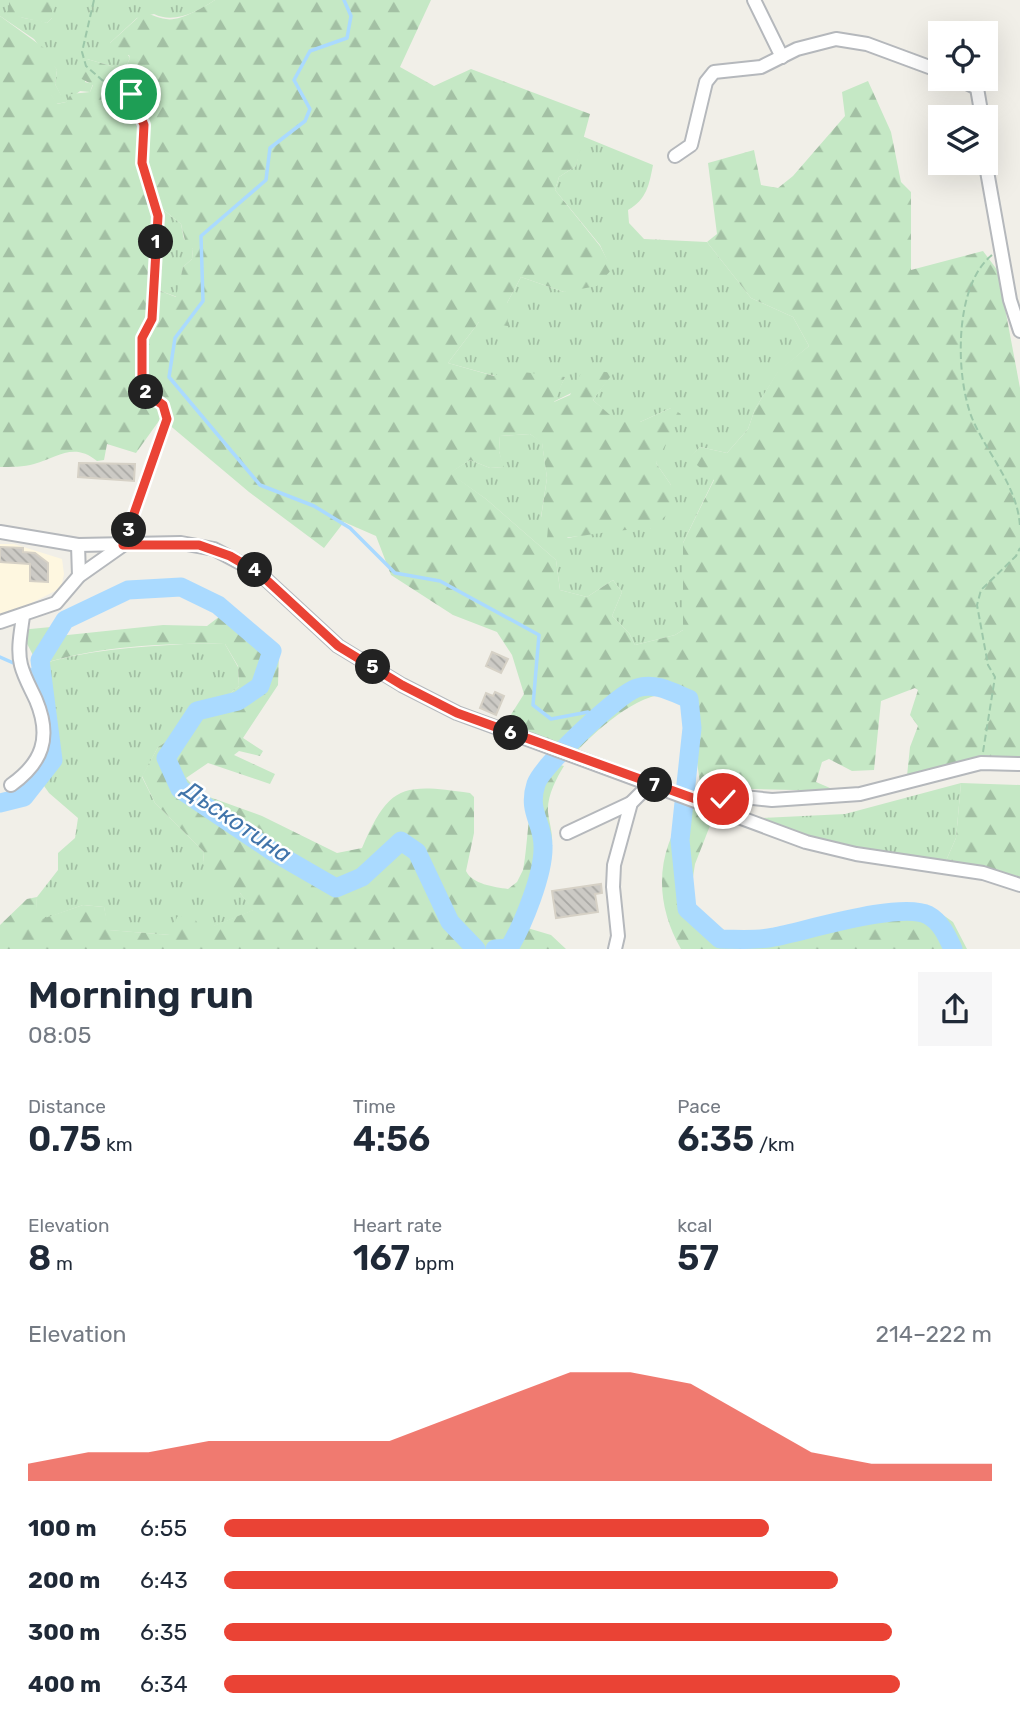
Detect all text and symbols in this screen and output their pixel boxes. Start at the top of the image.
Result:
map controls [928,21,998,175]
button: locate [928,21,998,91]
pin [101,64,161,124]
icon: arrive [112,75,150,113]
button: layers [928,105,998,175]
pin: 1 [138,224,174,260]
text: 1 [151,230,160,253]
pin: 2 [128,374,164,410]
text: 2 [139,380,152,403]
pin: 3 [111,512,146,548]
text: 3 [122,518,135,541]
pin: 4 [238,552,272,588]
text: 4 [248,558,261,581]
pin: 5 [356,650,390,684]
text: 5 [366,655,379,678]
pin: 6 [494,716,528,750]
text: 6 [504,721,517,744]
pin: 7 [638,768,672,802]
pin [693,769,753,829]
text: 7 [649,773,660,796]
water label: Дъскотина [176,774,297,869]
icon: check [704,780,742,818]
text: Morning run [28,972,254,1018]
button: share [918,972,992,1046]
text: 08:05 [28,1021,91,1049]
text: Distance [28,1095,106,1118]
text: Time [353,1095,396,1118]
text: Pace [677,1095,721,1118]
text: 0.75 [28,1118,101,1160]
text: 4:56 [353,1118,430,1160]
text: 6:35 [677,1118,754,1160]
text: km [101,1133,133,1156]
text: /km [754,1133,795,1156]
text: Elevation [28,1214,109,1237]
text: Heart rate [353,1214,442,1237]
text: kcal [677,1214,712,1237]
text: 8 [28,1237,51,1279]
text: 167 [353,1237,410,1279]
text: 57 [677,1237,719,1279]
text: m [51,1252,73,1275]
text: bpm [410,1252,454,1275]
text: Elevation [28,1320,127,1348]
text: 214–222 m [875,1320,992,1348]
text: 100 m [28,1514,97,1542]
text: 6:55 [140,1514,187,1542]
text: 200 m [28,1566,100,1594]
text: 6:43 [140,1566,188,1594]
text: 300 m [28,1618,100,1646]
text: 6:35 [140,1618,187,1646]
text: 400 m [28,1670,101,1698]
text: 6:34 [140,1670,188,1698]

